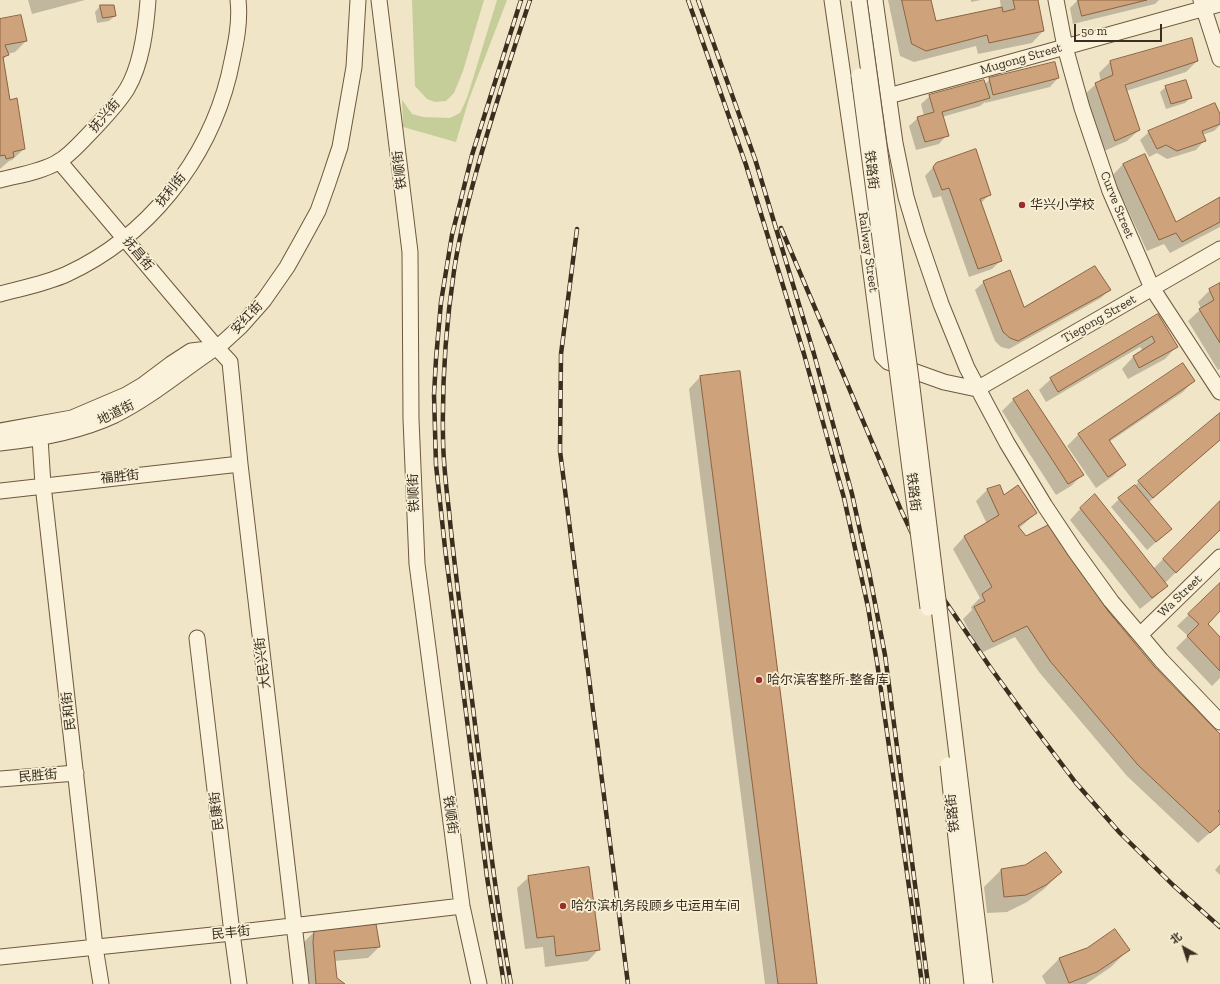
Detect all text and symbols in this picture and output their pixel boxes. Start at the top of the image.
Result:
scale bar [1076,16,1164,42]
text: 50 m [1081,24,1107,38]
street label: Mugong Street [978,40,1064,78]
street label: 抚兴街 [86,96,124,136]
street label: 铁顺街 [390,150,410,190]
street label: 铁路街 [861,150,881,190]
street label: Curve Street [1096,169,1138,241]
street label: 抚利街 [153,170,189,210]
place label: 华兴小学校 [1030,197,1095,213]
marker: 华兴小学校 [1017,200,1027,210]
street label: Railway Street [855,211,881,293]
street label: 抚昌街 [119,234,157,274]
street label: Tiegong Street [1059,291,1139,347]
street label: 安红街 [228,298,266,338]
street label: 地道街 [95,397,137,429]
street label: 福胜街 [100,467,140,487]
street label: 铁路街 [903,472,923,512]
street label: 铁顺街 [406,473,422,513]
street label: Wa Street [1155,571,1205,621]
street label: 大民兴街 [252,636,274,690]
place label: 哈尔滨客整所-整备库 [767,672,889,688]
marker: 哈尔滨客整所-整备库 [754,675,764,685]
street label: 民和街 [59,691,79,731]
street label: 民胜街 [18,767,58,785]
street label: 民康街 [207,791,227,831]
street label: 铁路街 [943,793,963,833]
street label: 铁顺街 [440,795,460,835]
place label: 哈尔滨机务段顾乡屯运用车间 [571,898,740,914]
marker: 哈尔滨机务段顾乡屯运用车间 [558,901,568,911]
street label: 民丰街 [211,923,251,943]
north arrow [1164,928,1204,968]
text: 北 [1168,930,1184,947]

